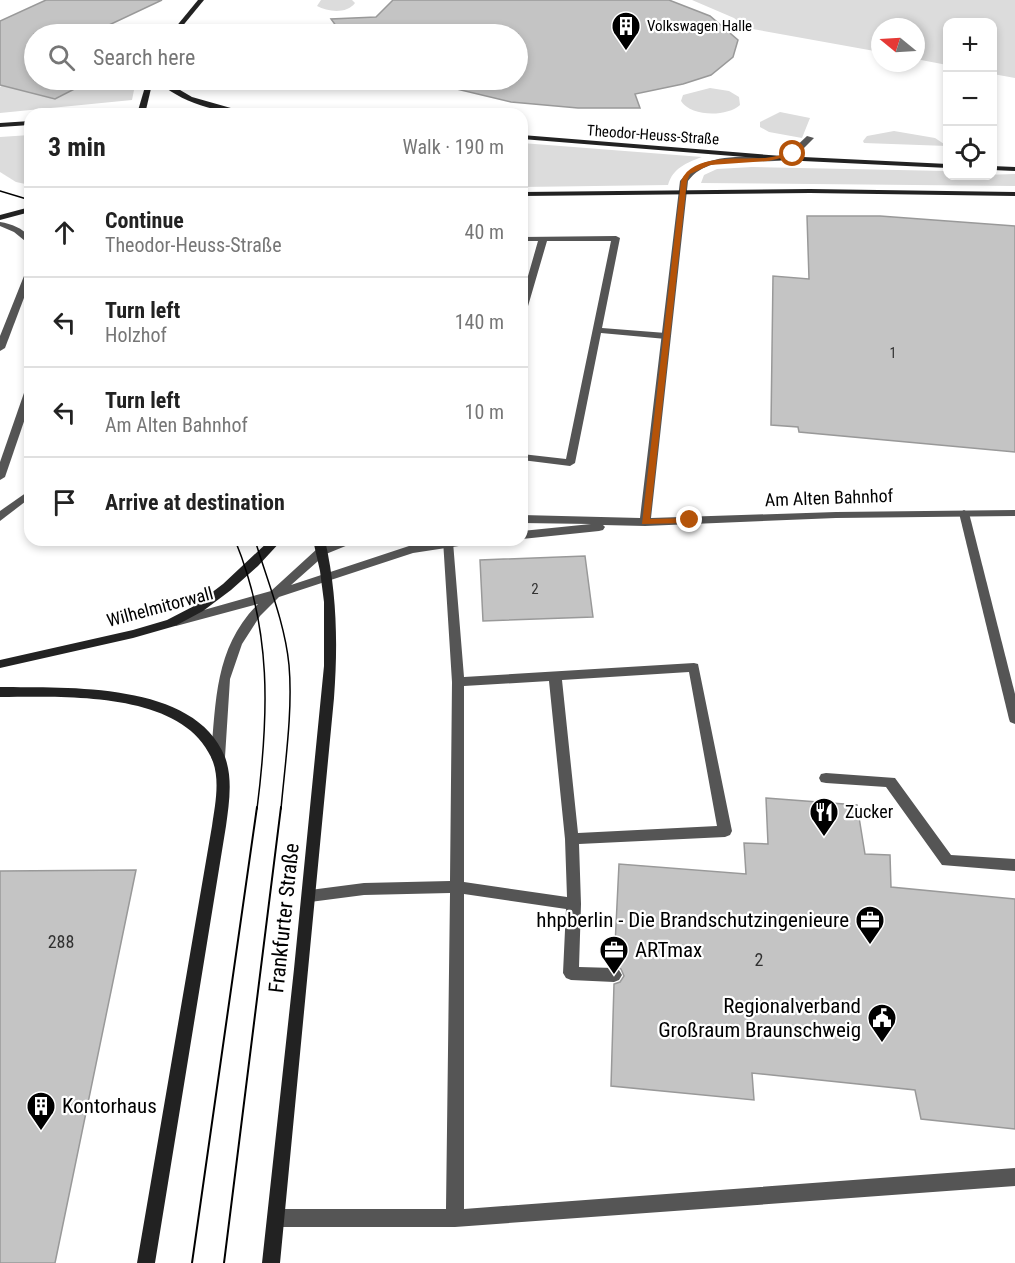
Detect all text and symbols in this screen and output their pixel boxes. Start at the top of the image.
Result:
building icon: Volkswagen Halle [610,10,642,52]
place label: Volkswagen Halle [647,17,752,35]
north arrow [871,18,925,72]
map controls [943,18,997,180]
button: + [943,18,997,72]
search box [24,24,528,90]
icon: search [45,41,78,74]
text: Search here [93,45,195,70]
button: − [943,72,997,126]
street label: Theodor-Heuss-Straße [586,121,720,149]
button: locate [943,126,997,180]
text: 3 min [48,132,106,162]
text: Walk · 190 m [403,135,504,159]
route start [779,140,805,166]
text: Continue [105,208,184,233]
icon: ahead [48,216,81,249]
text: 40 m [465,220,504,244]
text: Theodor-Heuss-Straße [105,233,282,257]
text: Turn left [105,298,180,323]
icon: left [48,306,81,339]
text: 140 m [455,310,504,334]
text: Holzhof [105,323,167,347]
house number: 1 [890,345,896,361]
text: Turn left [105,388,180,413]
icon: left [48,396,81,429]
text: 10 m [465,400,504,424]
text: Am Alten Bahnhof [105,413,248,437]
street label: Am Alten Bahnhof [764,485,894,510]
icon: arrive [48,486,81,519]
text: Arrive at destination [105,490,285,515]
route end [676,506,702,532]
house number: 2 [531,580,539,598]
street label: Wilhelmitorwall [104,582,215,631]
restaurant icon: Zucker [808,796,840,838]
place label: Zucker [845,801,894,822]
street label: Frankfurter Straße [264,842,304,994]
office icon: hhpberlin - Die Brandschutzingenieure [854,904,886,946]
place label: hhpberlin - Die Brandschutzingenieure [536,908,849,932]
house number: 288 [48,931,74,952]
office icon: ARTmax [598,934,630,976]
place label: ARTmax [635,938,702,962]
house number: 2 [755,949,764,970]
place label: Regionalverband Großraum Braunschweig [658,994,861,1042]
public building icon: Regionalverband Großraum Braunschweig [866,1002,898,1044]
building icon: Kontorhaus [25,1090,57,1132]
place label: Kontorhaus [62,1094,157,1118]

